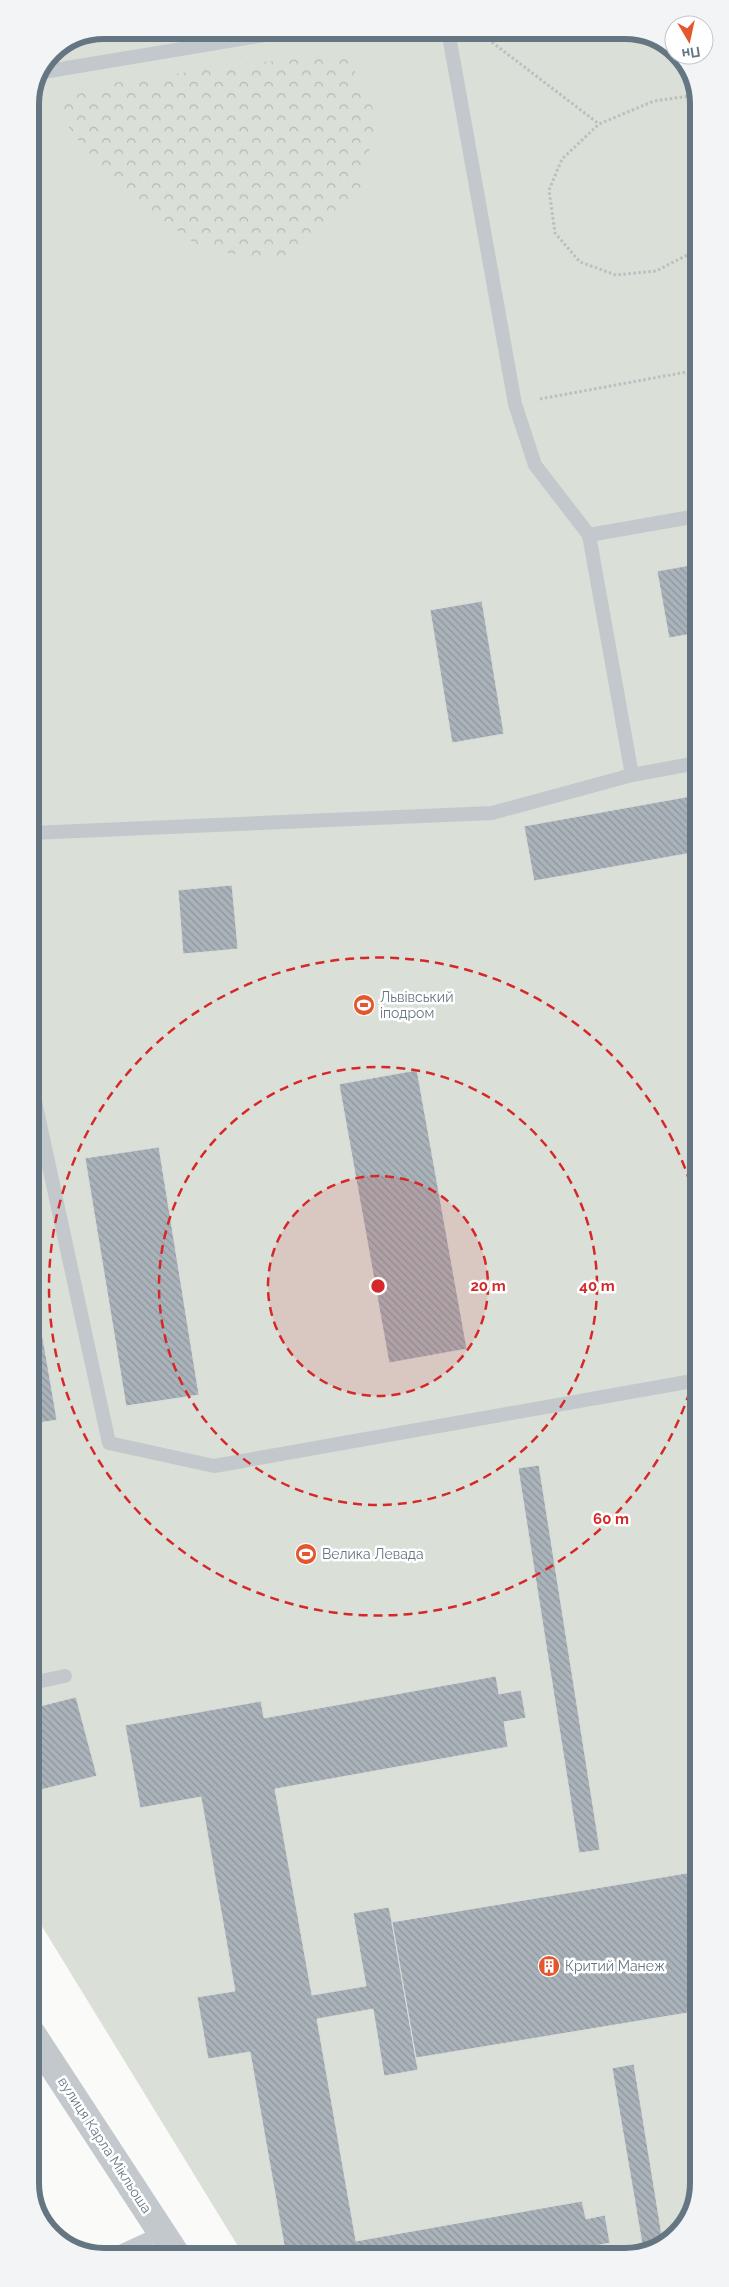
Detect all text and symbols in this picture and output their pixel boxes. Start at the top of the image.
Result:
north arrow [664,15,714,65]
text: Пн [681,43,701,62]
place label: Львівський іподром [380,989,453,1021]
sports icon: Львівський іподром [352,993,376,1017]
centre of rings [369,1277,387,1295]
text: 20 m [470,1277,506,1295]
text: 40 m [579,1277,615,1295]
text: 60 m [593,1510,629,1528]
sports icon: Велика Левада [294,1542,318,1566]
place label: Велика Левада [322,1546,424,1562]
building icon: Критий Манеж [537,1954,561,1978]
place label: Критий Манеж [565,1958,665,1974]
street label: вулиця Карла Мікльоша [55,2074,155,2216]

